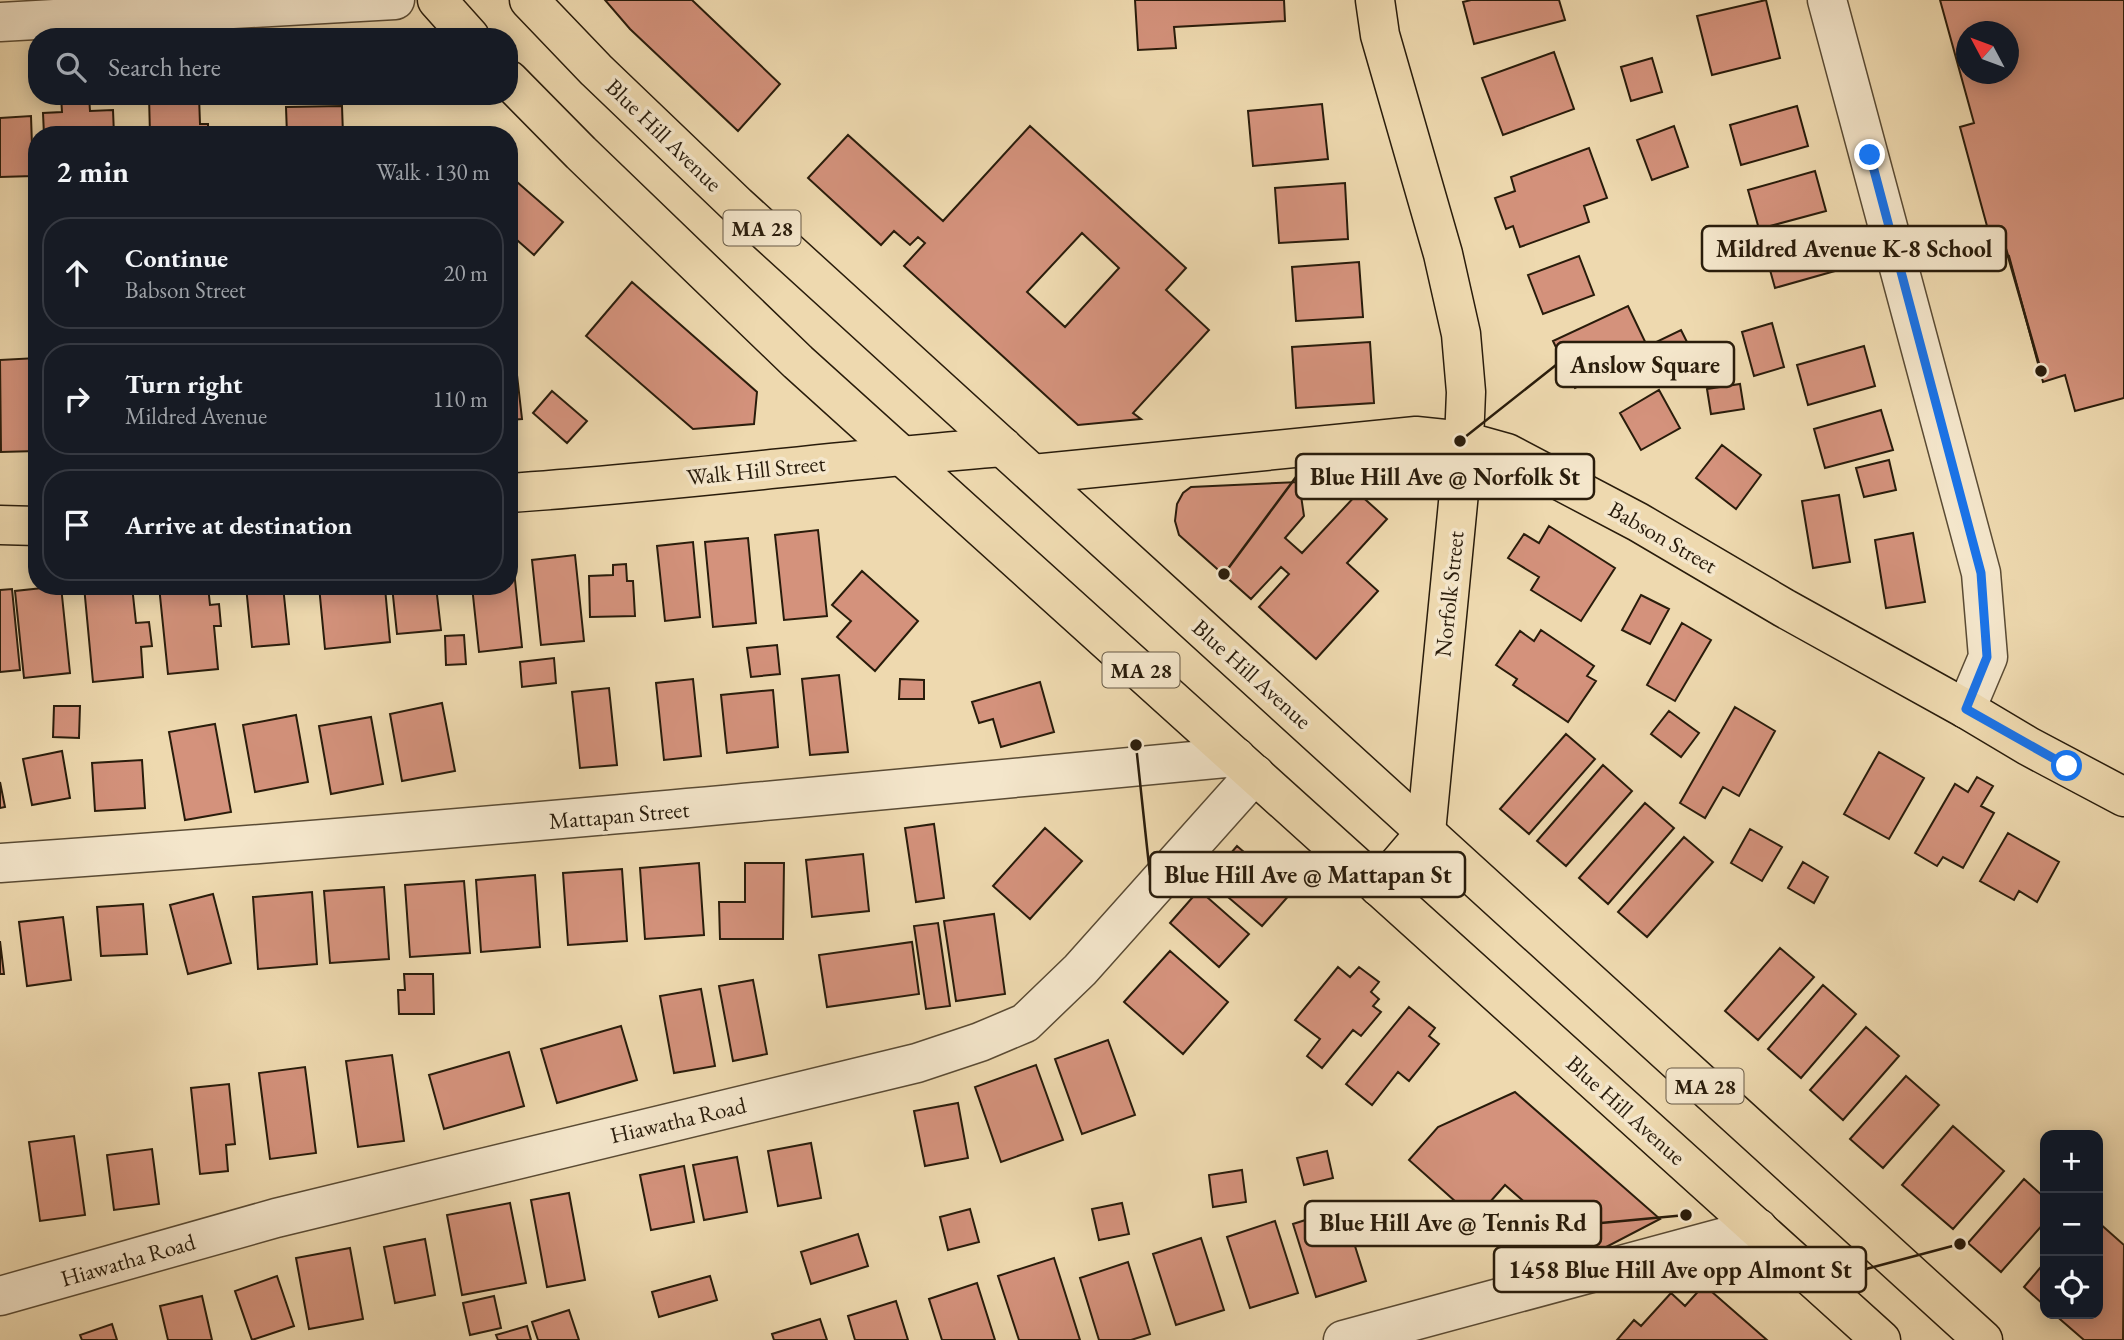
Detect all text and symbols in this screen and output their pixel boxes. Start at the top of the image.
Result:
north arrow [1956,21,2019,84]
search box [28,28,518,105]
icon: search [52,48,90,86]
text: Search here [108,50,221,84]
street label: Blue Hill Avenue [599,72,729,198]
route end [1854,139,1885,170]
text: 2 min [56,152,129,191]
text: Walk · 130 m [376,157,490,187]
road number: MA 28 [724,210,800,246]
callout: Mildred Avenue K-8 School [1702,226,2006,271]
text: Mildred Avenue K-8 School [1716,233,1992,264]
text: Continue [125,241,228,275]
icon: ahead [58,254,96,292]
text: 20 m [443,258,488,288]
text: Babson Street [125,275,246,305]
callout: Anslow Square [1556,342,1734,387]
text: Anslow Square [1569,349,1720,381]
text: Turn right [125,367,243,401]
icon: right [58,380,96,418]
text: 110 m [432,384,488,414]
text: Mildred Avenue [125,401,267,431]
street label: Walk Hill Street [685,448,828,492]
callout: Blue Hill Ave @ Norfolk St [1296,454,1594,499]
text: Blue Hill Ave @ Norfolk St [1310,461,1580,492]
street label: Babson Street [1603,494,1723,581]
icon: arrive [58,506,96,544]
text: Arrive at destination [125,508,352,542]
street label: Norfolk Street [1427,529,1471,658]
street label: Blue Hill Avenue [1186,612,1318,736]
road number: MA 28 [1102,652,1180,688]
route start [2051,750,2082,781]
street label: Mattapan Street [547,794,691,836]
callout: Blue Hill Ave @ Mattapan St [1150,852,1465,897]
text: Blue Hill Ave @ Mattapan St [1164,859,1452,890]
street label: Blue Hill Avenue [1560,1048,1692,1172]
road number: MA 28 [1666,1068,1744,1104]
street label: Hiawatha Road [607,1090,749,1150]
map controls [2040,1130,2103,1319]
button: + [2040,1130,2103,1193]
button: − [2040,1193,2103,1256]
callout: Blue Hill Ave @ Tennis Rd [1305,1201,1601,1246]
text: Blue Hill Ave @ Tennis Rd [1319,1207,1587,1238]
street label: Hiawatha Road [57,1226,199,1294]
callout: 1458 Blue Hill Ave opp Almont St [1494,1247,1866,1292]
text: 1458 Blue Hill Ave opp Almont St [1508,1254,1852,1285]
button: locate [2040,1256,2103,1319]

